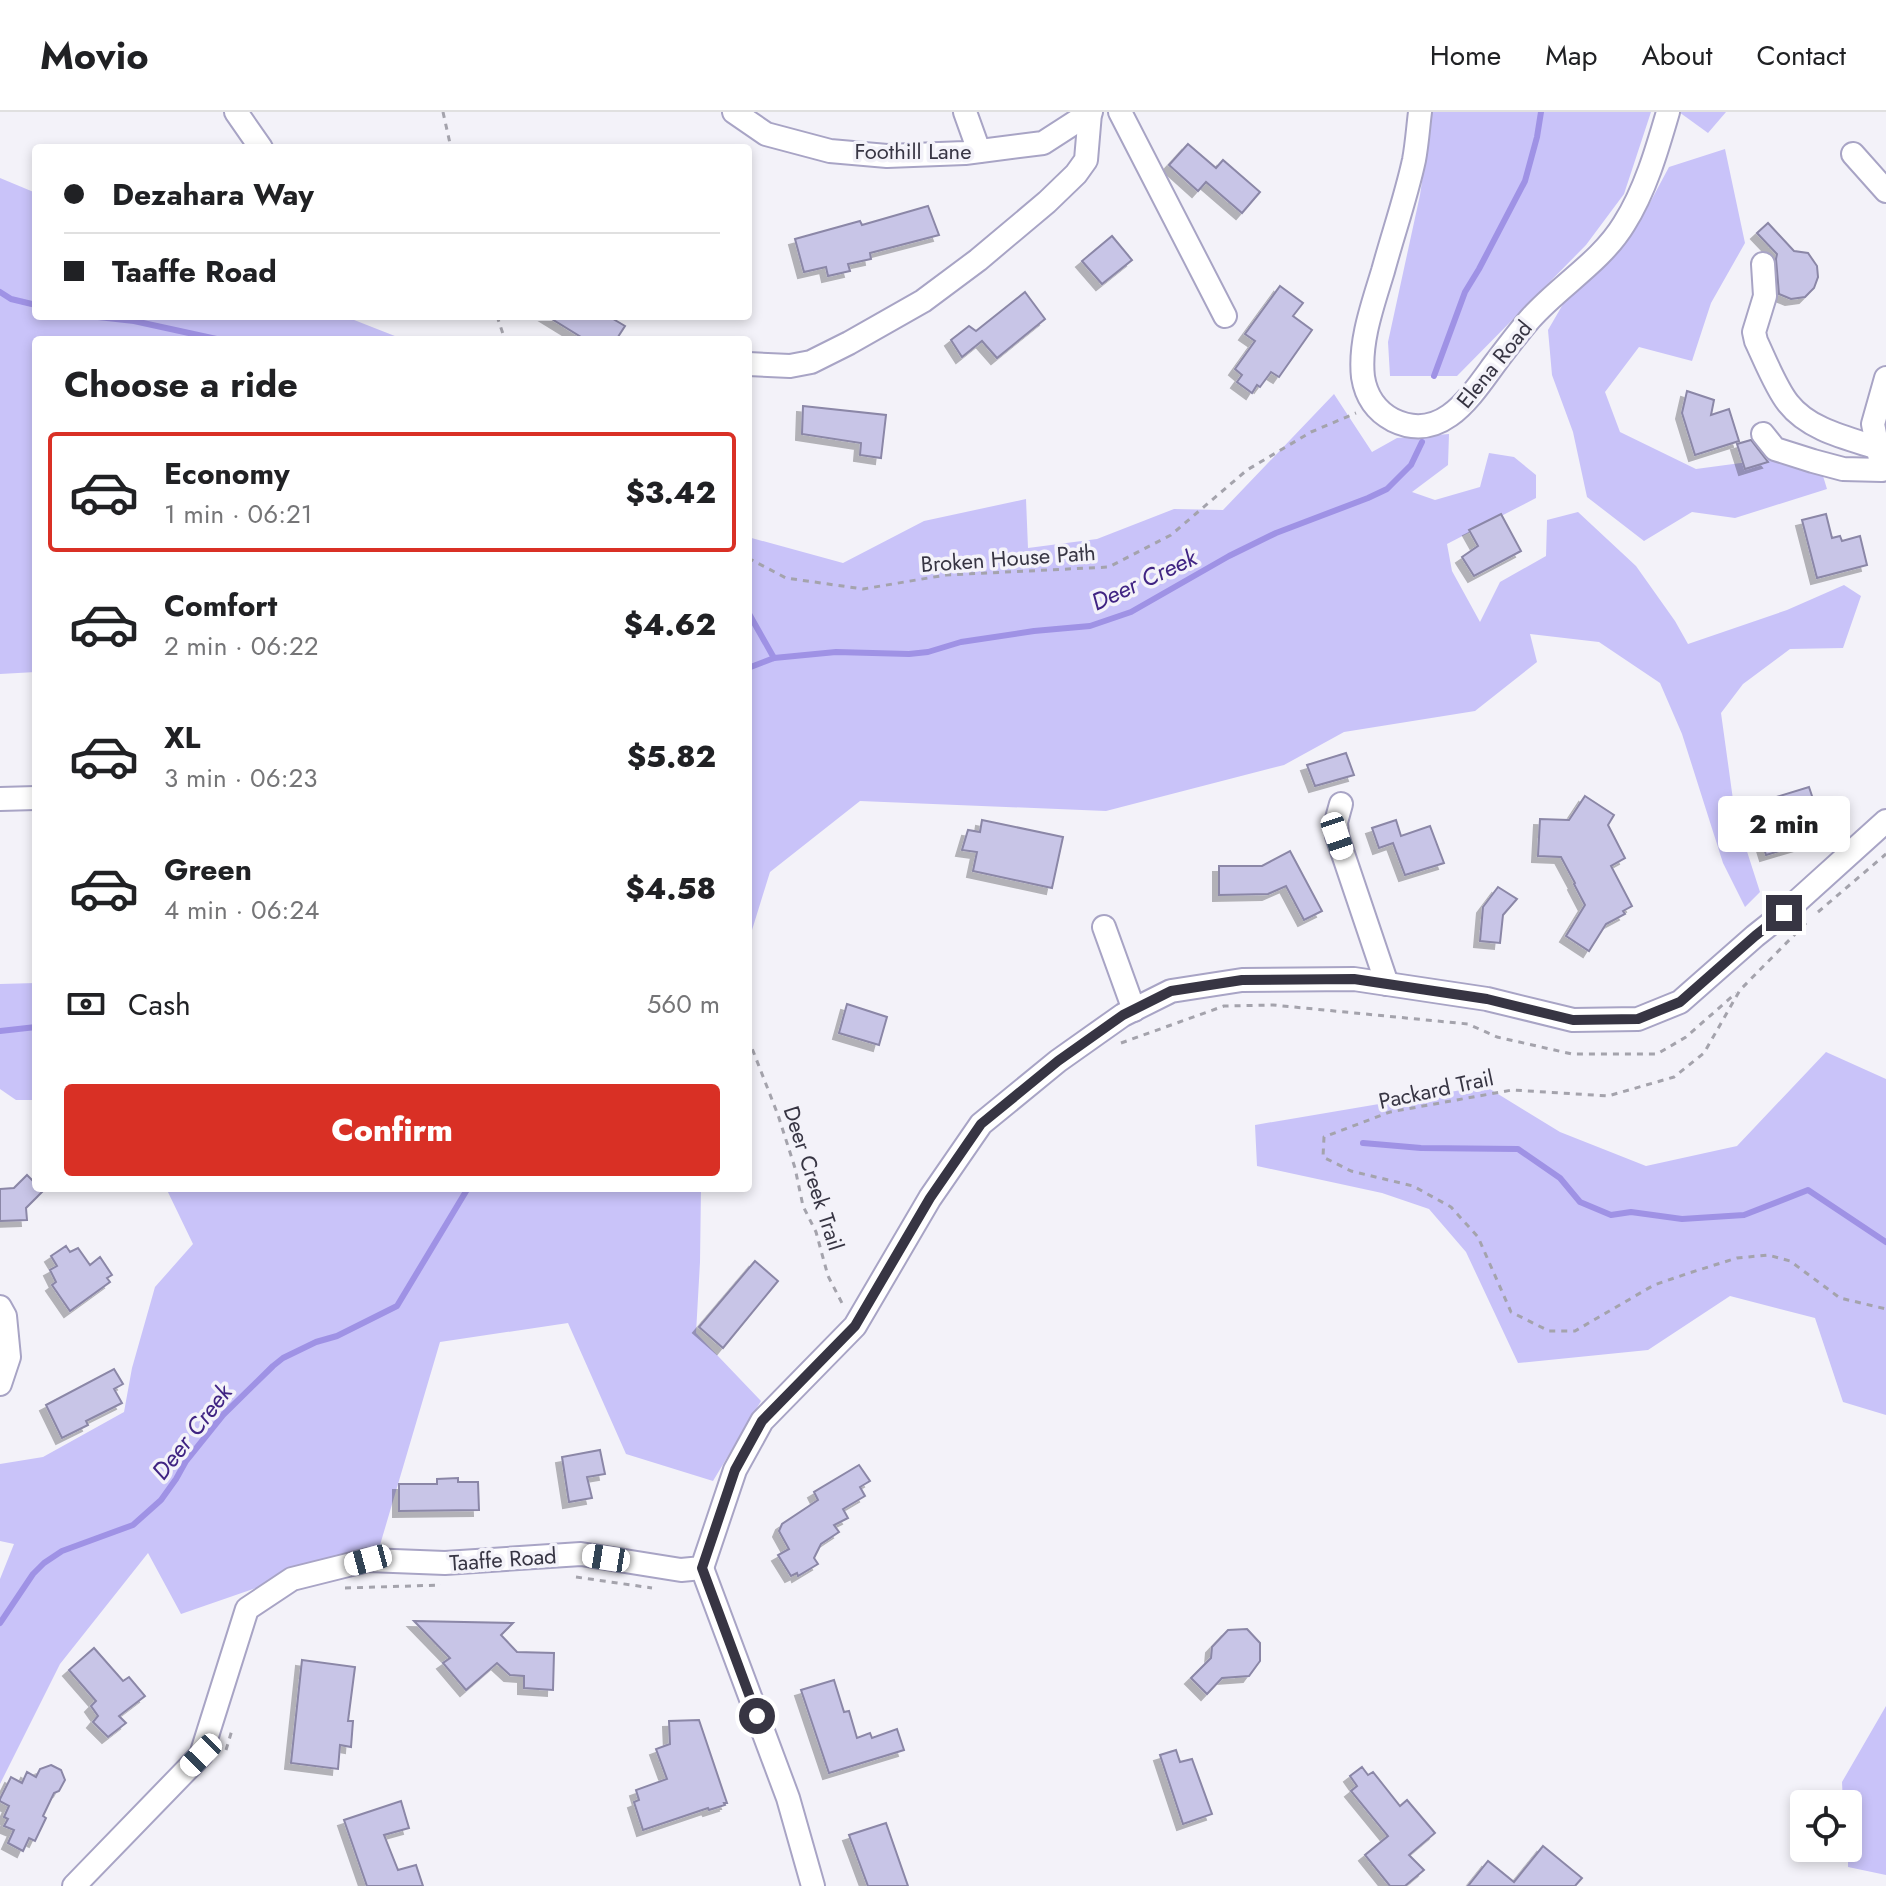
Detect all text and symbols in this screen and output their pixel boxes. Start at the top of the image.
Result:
text: Movio [40,28,149,83]
text: Home [1430,35,1501,76]
text: Map [1545,35,1597,76]
text: About [1641,35,1713,76]
text: Contact [1757,35,1846,76]
street label: Foothill Lane [855,135,972,167]
text: Dezahara Way [112,173,314,216]
text: Taaffe Road [112,250,277,293]
street label: Elena Road [1449,313,1539,415]
text: Choose a ride [64,358,298,410]
text: Economy [164,452,290,495]
icon: car [68,456,140,528]
text: $3.42 [626,471,716,514]
text: 1 min · 06:21 [164,495,312,533]
street label: Broken House Path [919,536,1097,580]
water label: Deer Creek [1085,539,1204,619]
text: Comfort [164,584,277,627]
icon: car [68,588,140,660]
text: $4.62 [624,603,716,646]
text: 2 min · 06:22 [164,627,319,665]
text: XL [164,716,200,759]
icon: car [68,720,140,792]
text: $5.82 [627,735,716,778]
text: 3 min · 06:23 [164,759,317,797]
callout: 2 min [1718,797,1850,853]
text: 2 min [1749,805,1819,843]
car [1318,809,1356,863]
text: Green [164,848,252,891]
icon: car [68,852,140,924]
text: $4.58 [626,867,716,910]
text: 4 min · 06:24 [164,891,319,929]
route end [1766,895,1802,931]
icon: cash [64,982,108,1026]
text: Cash [128,983,191,1026]
text: 560 m [647,985,720,1023]
street label: Packard Trail [1376,1061,1496,1117]
button: Confirm [64,1084,720,1176]
street label: Deer Creek Trail [776,1102,852,1254]
water label: Deer Creek [143,1375,241,1487]
street label: Taaffe Road [448,1539,558,1579]
car [342,1542,394,1578]
car [580,1542,632,1574]
route start [739,1698,775,1734]
car [176,1729,226,1781]
map controls [1790,1790,1862,1862]
button: locate [1790,1790,1862,1862]

